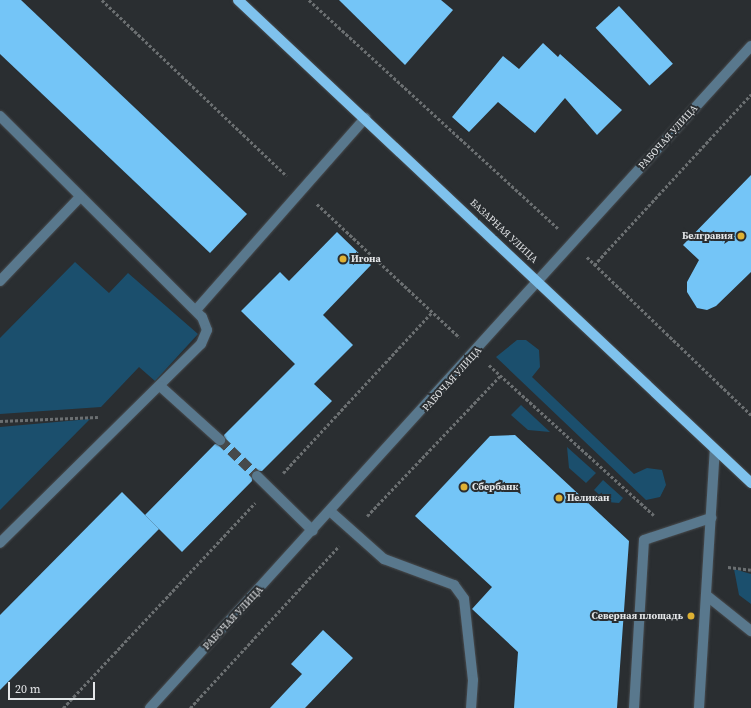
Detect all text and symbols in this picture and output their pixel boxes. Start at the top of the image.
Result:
street label: РАБОЧАЯ УЛИЦА [636,102,700,172]
street label: БАЗАРНАЯ УЛИЦА [468,196,540,266]
place label: Белгравия [682,230,733,242]
marker: Белгравия [736,231,746,241]
place label: Игона [351,253,381,265]
marker: Игона [338,254,348,264]
street label: РАБОЧАЯ УЛИЦА [420,344,484,414]
place label: Сбербанк [472,481,518,493]
marker: Сбербанк [459,482,469,492]
place label: Пеликан [567,492,609,504]
marker: Пеликан [554,493,564,503]
street label: РАБОЧАЯ УЛИЦА [200,584,266,652]
place label: Северная площадь [592,610,683,622]
marker: Северная площадь [686,611,696,621]
scale bar [10,674,97,700]
text: 20 m [15,681,41,697]

